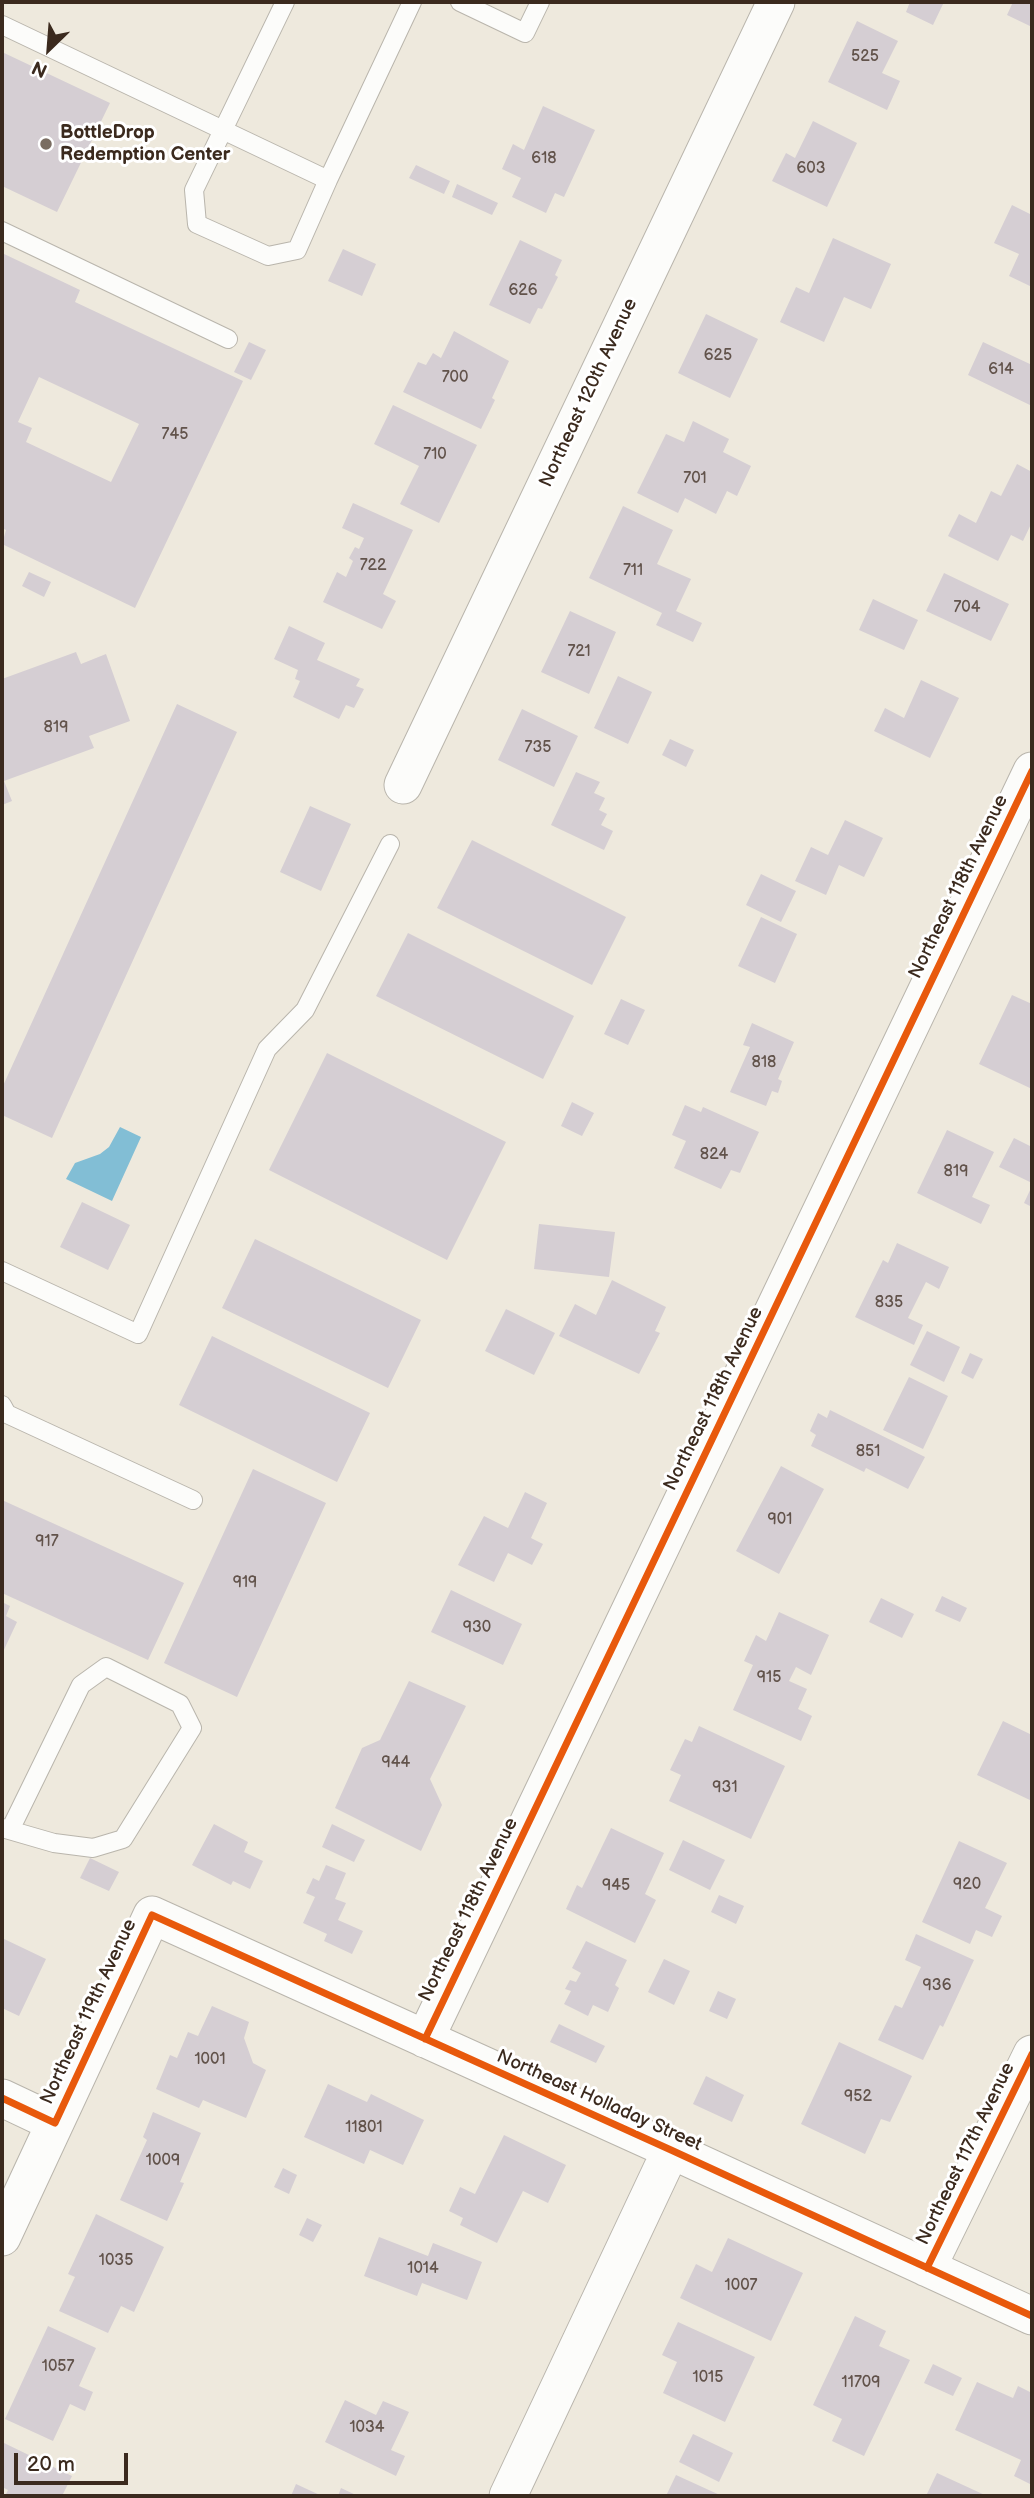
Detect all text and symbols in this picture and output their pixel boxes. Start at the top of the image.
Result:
north arrow [14,14,84,84]
house number: 525 [851,47,879,67]
text: N [29,55,51,82]
place label: BottleDrop Redemption Center [60,122,230,166]
marker: BottleDrop Redemption Center [38,136,54,152]
house number: 618 [531,149,557,169]
house number: 603 [796,159,826,179]
house number: 626 [509,281,537,301]
street label: Northeast 120th Avenue [535,295,643,491]
house number: 625 [704,346,732,366]
house number: 614 [988,360,1014,380]
house number: 700 [442,368,468,388]
house number: 745 [162,425,188,445]
house number: 710 [423,445,447,465]
house number: 701 [683,469,707,489]
house number: 722 [360,556,386,576]
house number: 711 [623,561,643,581]
house number: 704 [953,598,981,618]
house number: 721 [567,642,591,662]
house number: 819 [44,718,68,738]
house number: 735 [525,738,551,758]
street label: Northeast 118th Avenue [905,791,1013,983]
house number: 818 [752,1053,776,1073]
house number: 824 [700,1145,728,1165]
house number: 819 [944,1162,968,1182]
house number: 835 [875,1293,903,1313]
street label: Northeast 118th Avenue [660,1303,768,1495]
house number: 851 [856,1442,880,1462]
house number: 901 [768,1510,792,1530]
house number: 917 [35,1532,59,1552]
house number: 919 [233,1573,257,1593]
house number: 930 [463,1618,491,1638]
house number: 915 [757,1668,781,1688]
house number: 944 [382,1753,410,1773]
house number: 931 [712,1778,738,1798]
street label: Northeast 118th Avenue [415,1814,523,2006]
house number: 920 [953,1875,981,1895]
house number: 945 [602,1876,630,1896]
street label: Northeast 119th Avenue [36,1916,142,2108]
house number: 936 [923,1976,951,1996]
street label: Northeast Holladay Street [493,2045,705,2157]
house number: 1001 [194,2050,226,2070]
street label: Northeast 117th Avenue [912,2059,1020,2249]
house number: 952 [844,2087,872,2107]
house number: 11801 [345,2118,383,2138]
house number: 1009 [146,2151,180,2171]
house number: 1035 [99,2251,133,2271]
house number: 1014 [407,2259,439,2279]
house number: 1007 [725,2276,757,2296]
house number: 1057 [42,2357,74,2377]
house number: 1015 [693,2368,723,2388]
house number: 11709 [842,2373,880,2393]
house number: 1034 [349,2418,385,2438]
scale bar [18,2438,131,2482]
text: 20 m [27,2452,75,2477]

